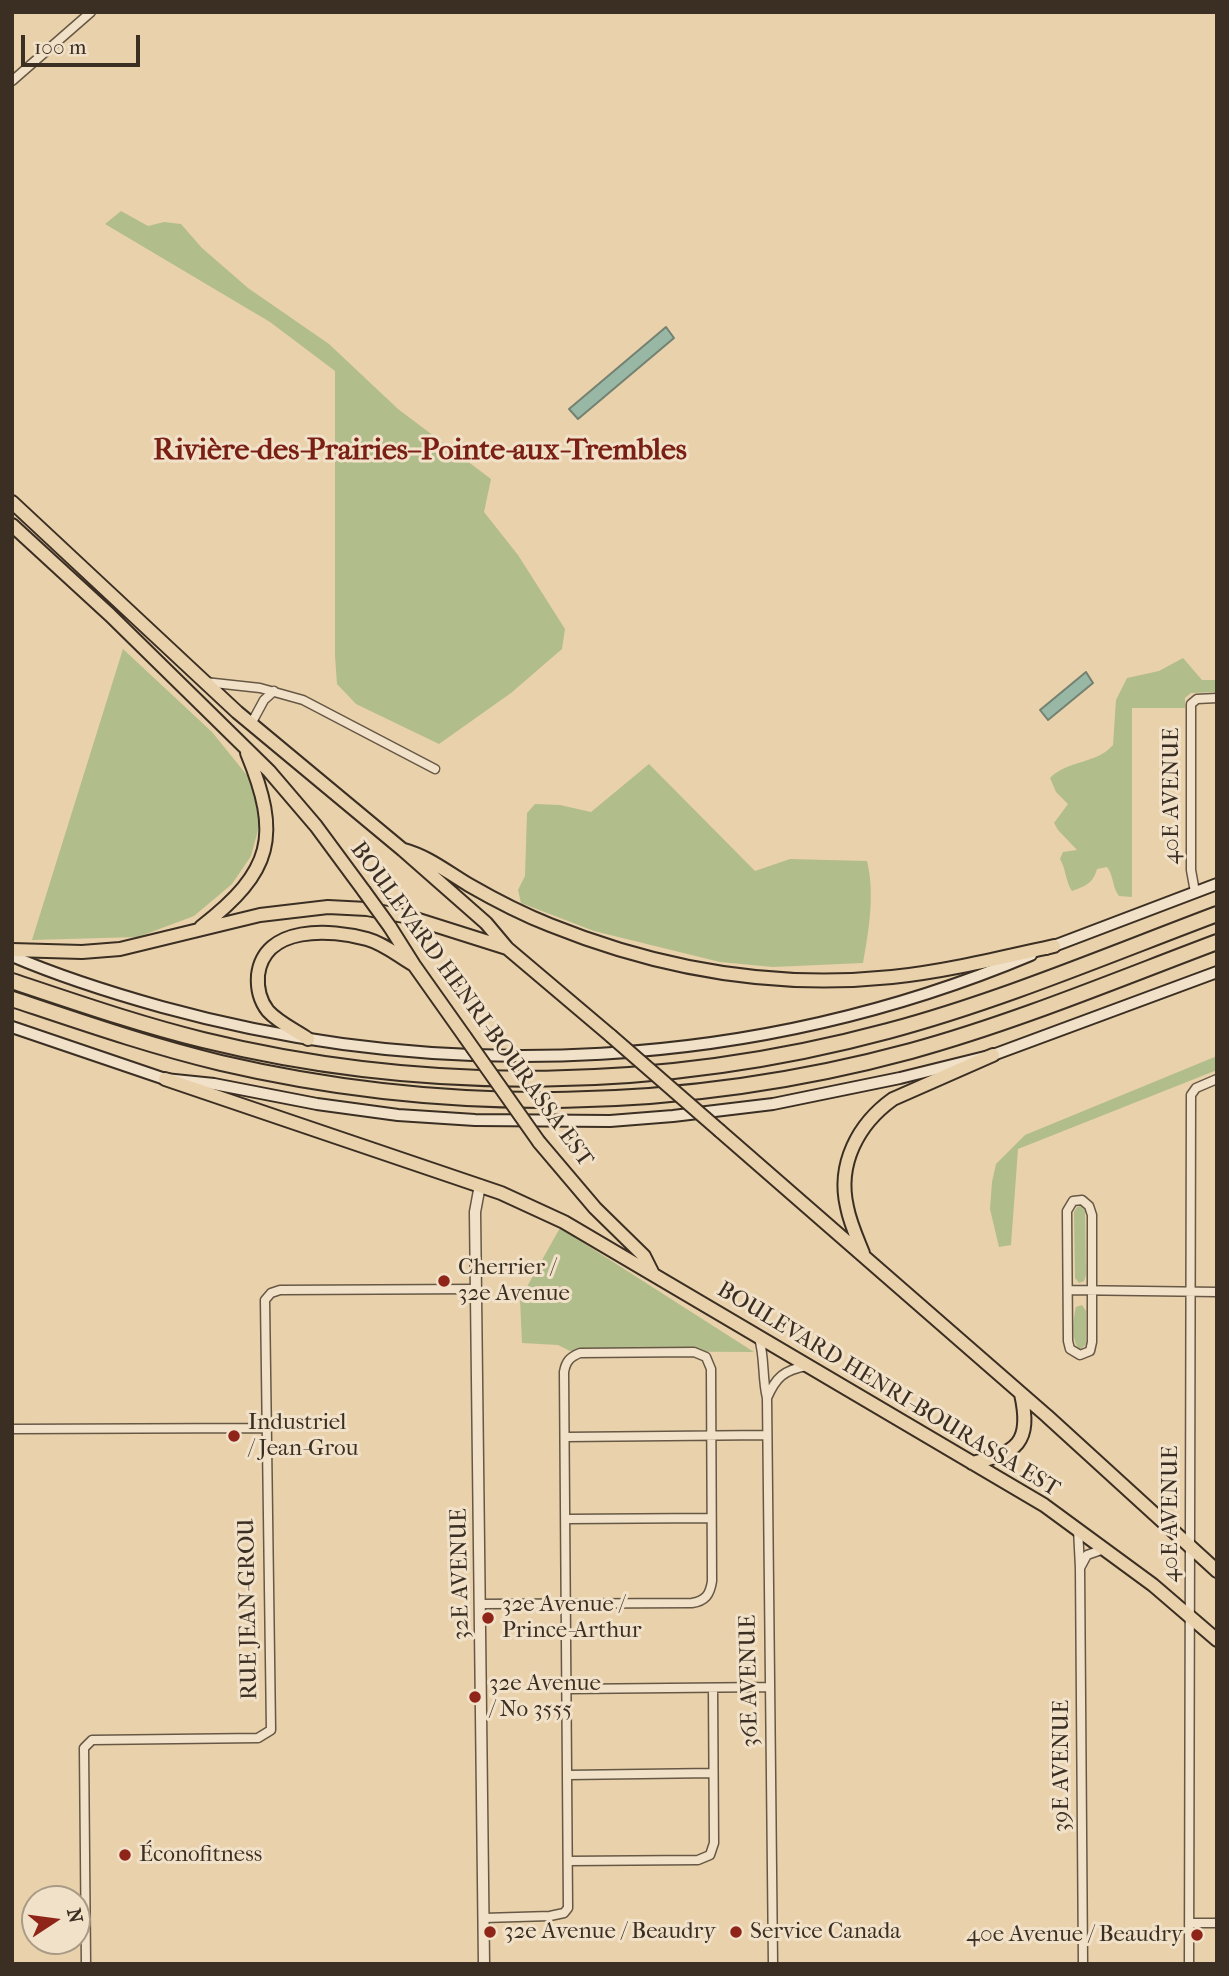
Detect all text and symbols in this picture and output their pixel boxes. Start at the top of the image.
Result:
scale bar [24,21,144,65]
text: 100 m [34,35,87,59]
district label: Rivière-des-Prairies–Pointe-aux-Trembles [153,434,687,470]
street label: 40E AVENUE [1158,727,1186,865]
street label: BOULEVARD HENRI-BOURASSA EST [344,837,598,1173]
place label: Cherrier / 32e Avenue [458,1254,570,1308]
marker: Cherrier / 32e Avenue [436,1273,452,1289]
street label: BOULEVARD HENRI-BOURASSA EST [712,1276,1064,1504]
place label: Industriel / Jean-Grou [248,1409,358,1463]
marker: Industriel / Jean-Grou [226,1428,242,1444]
street label: 40E AVENUE [1157,1445,1185,1583]
street label: 32E AVENUE [446,1508,476,1640]
street label: RUE JEAN-GROU [234,1518,264,1700]
place label: 32e Avenue / Prince-Arthur [502,1591,642,1645]
marker: 32e Avenue / Prince-Arthur [480,1610,496,1626]
street label: 36E AVENUE [735,1614,765,1748]
place label: 32e Avenue / No 3555 [489,1670,601,1724]
marker: 32e Avenue / No 3555 [467,1689,483,1705]
street label: 39E AVENUE [1048,1700,1076,1832]
place label: Éconofitness [139,1841,262,1869]
marker: Éconofitness [117,1847,133,1863]
north arrow [21,1885,91,1955]
text: N [62,1906,87,1925]
place label: 32e Avenue / Beaudry [504,1918,716,1946]
place label: Service Canada [750,1918,901,1946]
place label: 40e Avenue / Beaudry [966,1921,1183,1949]
marker: 32e Avenue / Beaudry [482,1924,498,1940]
marker: Service Canada [728,1924,744,1940]
marker: 40e Avenue / Beaudry [1189,1927,1205,1943]

